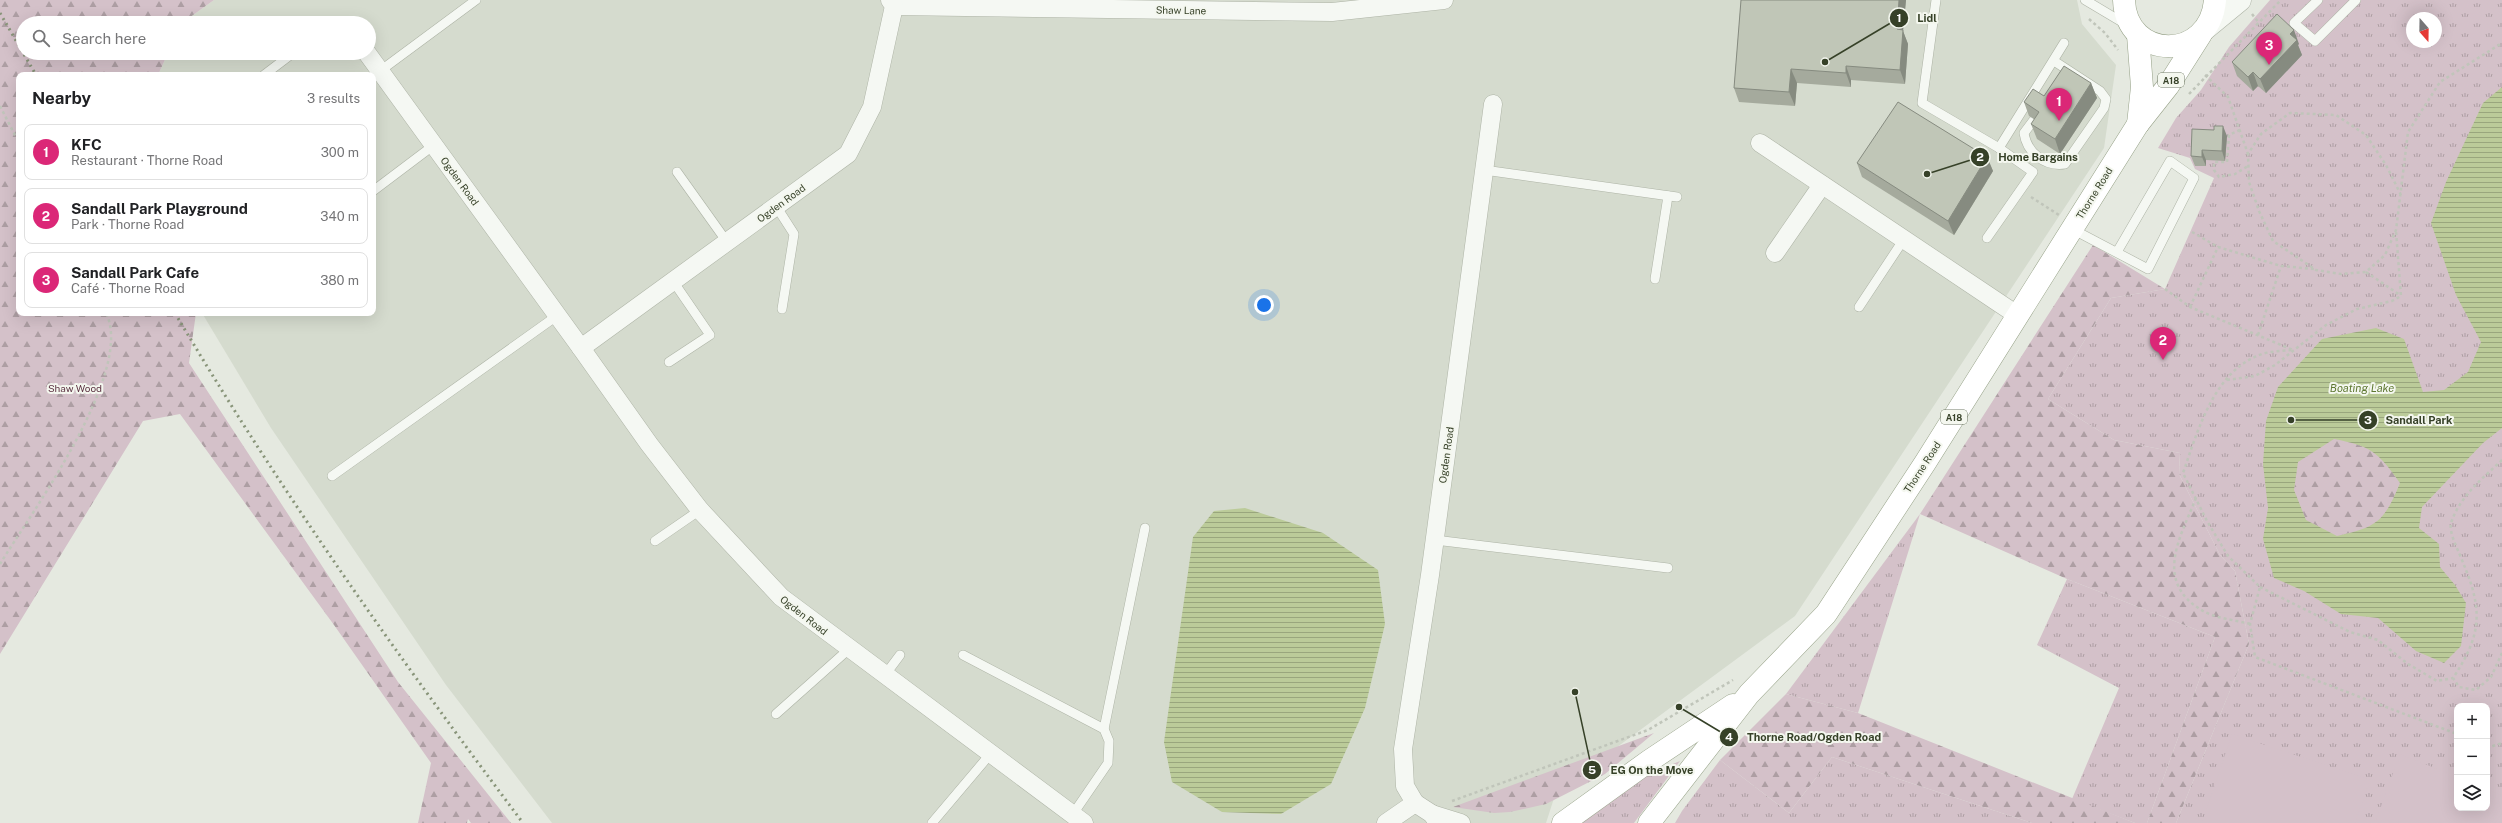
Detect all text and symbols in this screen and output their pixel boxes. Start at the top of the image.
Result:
street label: Shaw Lane [1156,4,1207,16]
callout: Lidl [1889,7,1944,30]
text: 1 [1896,11,1902,25]
text: Lidl [1917,12,1937,24]
north arrow [2406,12,2442,48]
search box [16,16,376,60]
icon: search [30,27,52,49]
text: Search here [62,30,146,47]
pin: 3 [2256,32,2282,65]
road number: A18 [2158,73,2184,87]
text: Nearby [32,88,91,108]
pin: 1 [2046,88,2072,121]
text: 3 results [307,91,360,106]
text: KFC [71,136,102,153]
text: 1 [43,145,49,160]
text: 300 m [321,145,359,160]
callout: Home Bargains [1970,145,2086,168]
text: 2 [1976,150,1984,164]
text: Home Bargains [1998,151,2078,163]
text: Restaurant · Thorne Road [71,153,223,168]
street label: Ogden Road [438,154,482,208]
street label: Thorne Road [2073,165,2115,221]
street label: Ogden Road [754,181,808,225]
text: Sandall Park Playground [71,200,248,217]
text: 2 [42,209,50,224]
text: 340 m [320,209,359,224]
text: Park · Thorne Road [71,217,184,232]
text: Sandall Park Cafe [71,264,199,281]
text: 3 [42,273,50,288]
text: 380 m [320,273,359,288]
text: Café · Thorne Road [71,281,185,296]
your location [1254,295,1274,315]
pin: 2 [2150,327,2176,360]
park label: Shaw Wood [48,382,102,394]
water label: Boating Lake [2330,382,2394,394]
callout: Sandall Park [2358,408,2461,431]
road number: A18 [1941,410,1967,424]
text: 3 [2364,413,2372,427]
text: Sandall Park [2386,414,2453,426]
street label: Ogden Road [1436,426,1456,484]
street label: Thorne Road [1901,439,1943,495]
street label: Ogden Road [778,593,830,637]
map controls [2454,703,2490,811]
button: + [2454,703,2490,739]
callout: Thorne Road/Ogden Road [1719,725,1889,748]
text: 4 [1725,730,1733,744]
text: Thorne Road/Ogden Road [1747,731,1881,743]
button: − [2454,739,2490,775]
callout: EG On the Move [1582,758,1701,781]
text: 5 [1588,763,1596,777]
text: EG On the Move [1611,764,1693,776]
button: layers [2454,775,2490,811]

